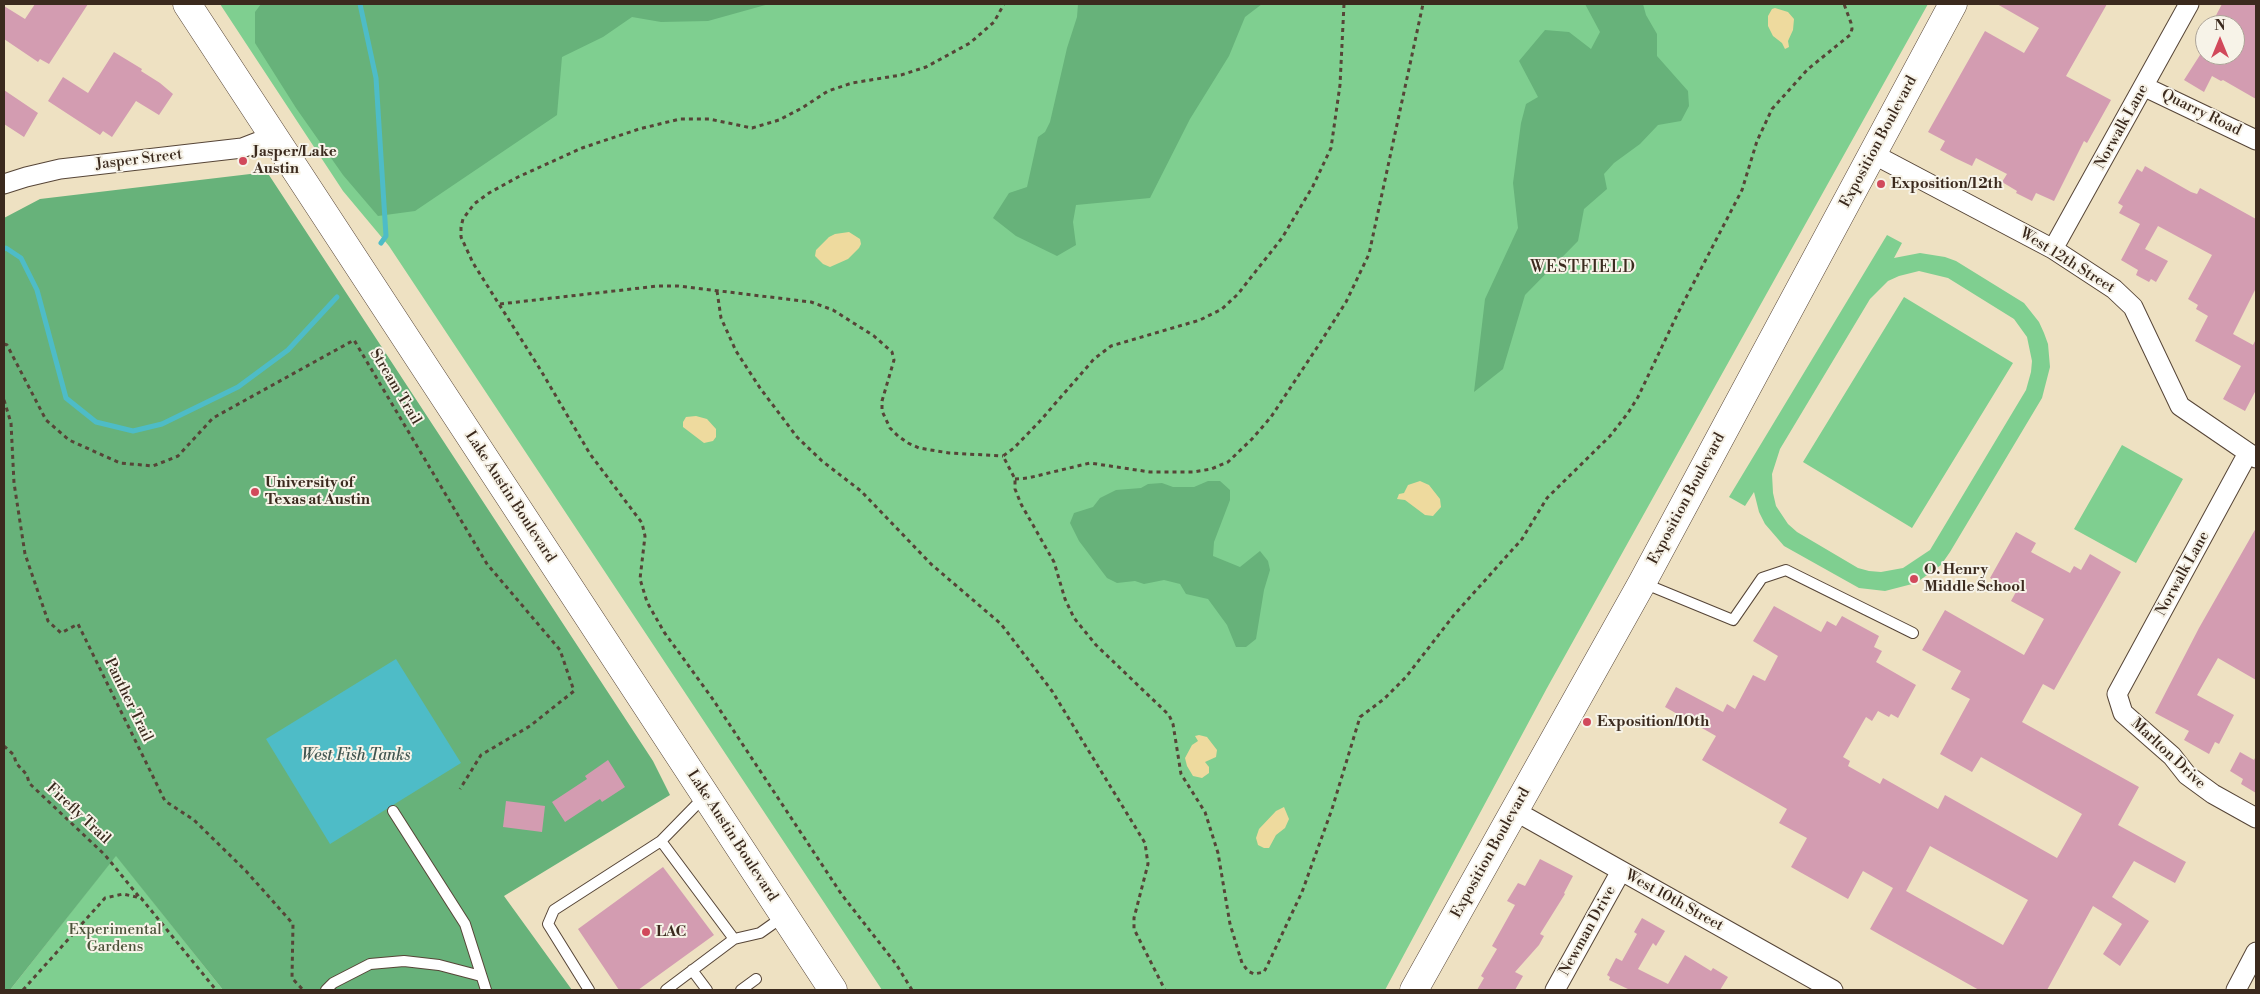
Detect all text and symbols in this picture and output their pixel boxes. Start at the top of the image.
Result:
north arrow [2195,15,2245,65]
text: N [2214,17,2226,35]
street label: Exposition Boulevard [1837,73,1921,211]
street label: Norwalk Lane [2091,82,2153,172]
street label: Quarry Road [2158,86,2244,140]
place label: Jasper/Lake Austin [253,143,337,178]
street label: Jasper Street [95,146,183,174]
marker: Jasper/Lake Austin [237,155,249,167]
place label: Exposition/12th [1891,175,2003,193]
marker: Exposition/12th [1875,178,1887,190]
street label: West 12th Street [2016,225,2118,297]
district label: WESTFIELD [1529,258,1637,278]
street label: Stream Trail [365,346,425,428]
street label: Lake Austin Boulevard [461,428,559,566]
street label: Exposition Boulevard [1645,430,1729,568]
place label: University of Texas at Austin [265,474,370,509]
marker: University of Texas at Austin [249,486,261,498]
street label: Norwalk Lane [2152,529,2214,619]
place label: O. Henry Middle School [1924,561,2025,596]
marker: O. Henry Middle School [1908,573,1920,585]
street label: Panther Trail [100,655,156,745]
place label: Exposition/10th [1597,713,1709,731]
street label: Marlton Drive [2127,715,2209,793]
marker: Exposition/10th [1581,716,1593,728]
water label: West Fish Tanks [302,746,410,766]
street label: Lake Austin Boulevard [683,767,781,905]
street label: Firefly Trail [42,780,114,848]
street label: Exposition Boulevard [1448,785,1534,921]
street label: West 10th Street [1622,867,1726,935]
street label: Newman Drive [1556,883,1620,979]
park label: Experimental Gardens [68,921,162,956]
place label: LAC [656,923,686,941]
marker: LAC [640,926,652,938]

